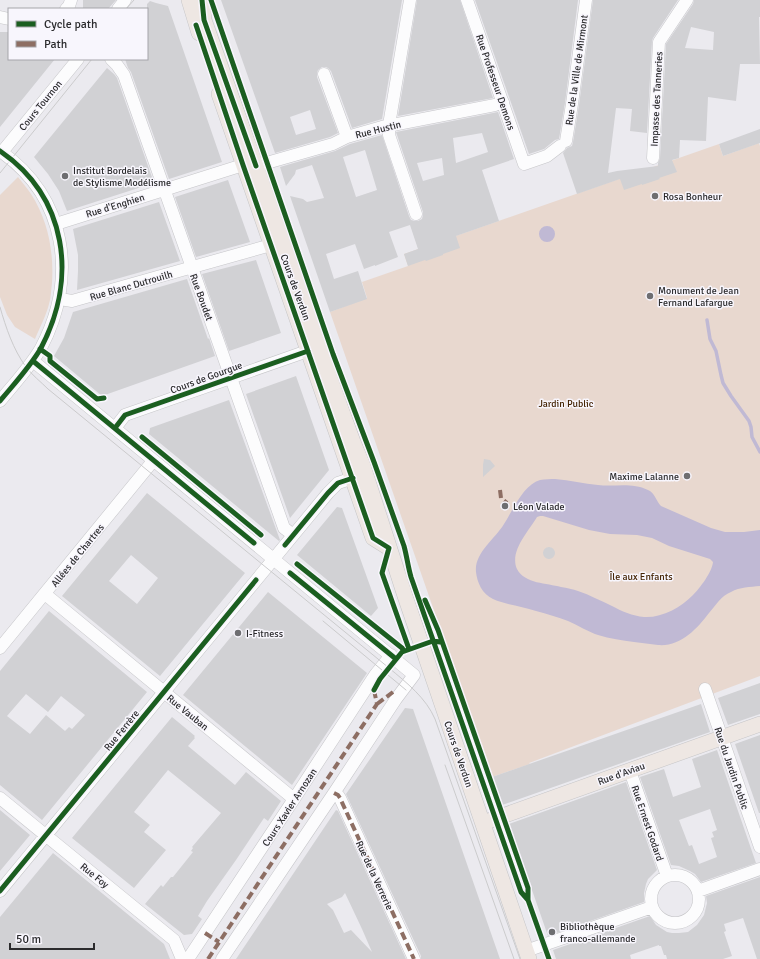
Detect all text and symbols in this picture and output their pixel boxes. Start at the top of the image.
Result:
legend [8,8,148,60]
street label: Rue de la Ville de Mirmont [563,14,591,126]
text: Cycle path [44,17,97,32]
street label: Rue Professeur Demons [473,33,517,132]
text: Path [44,37,67,52]
street label: Impasse des Tanneries [649,51,666,147]
street label: Cours Tournon [17,78,65,133]
street label: Rue Hustin [354,118,402,141]
place label: Institut Bordelais de Stylisme Modélisme [73,165,171,189]
marker: Institut Bordelais de Stylisme Modélisme [60,171,70,181]
street label: Rue d'Enghien [84,191,146,221]
marker: Rosa Bonheur [650,191,660,201]
place label: Rosa Bonheur [663,191,722,203]
street label: Cours de Verdun [278,253,313,322]
street label: Rue Blanc Dutrouilh [89,268,174,304]
street label: Rue Boudet [187,272,215,323]
place label: Monument de Jean Fernand Lafargue [658,285,739,309]
marker: Monument de Jean Fernand Lafargue [645,291,655,301]
street label: Cours de Gourgue [169,359,244,397]
park label: Jardin Public [538,398,594,410]
place label: Maxime Lalanne [609,471,679,483]
marker: Maxime Lalanne [682,471,692,481]
marker: Léon Valade [500,501,510,511]
place label: Léon Valade [513,501,565,513]
street label: Allées de Chartres [49,521,107,590]
park label: Île aux Enfants [608,571,673,583]
marker: I-Fitness [233,628,243,638]
place label: I-Fitness [246,628,284,640]
street label: Rue Vauban [164,692,211,733]
street label: Rue Ferrère [102,708,142,753]
street label: Cours de Verdun [441,720,475,789]
street label: Rue du Jardin Public [711,725,751,811]
street label: Rue d'Aviau [596,760,647,788]
street label: Cours Xavier Arnozan [260,766,320,849]
street label: Rue Ernest Godard [628,784,666,863]
street label: Rue de la Verrerie [353,839,395,912]
street label: Rue Foy [78,861,111,891]
place label: Bibliothèque franco-allemande [560,921,636,945]
scale bar [10,925,94,951]
marker: Bibliothèque franco-allemande [547,927,557,937]
text: 50 m [16,932,41,947]

